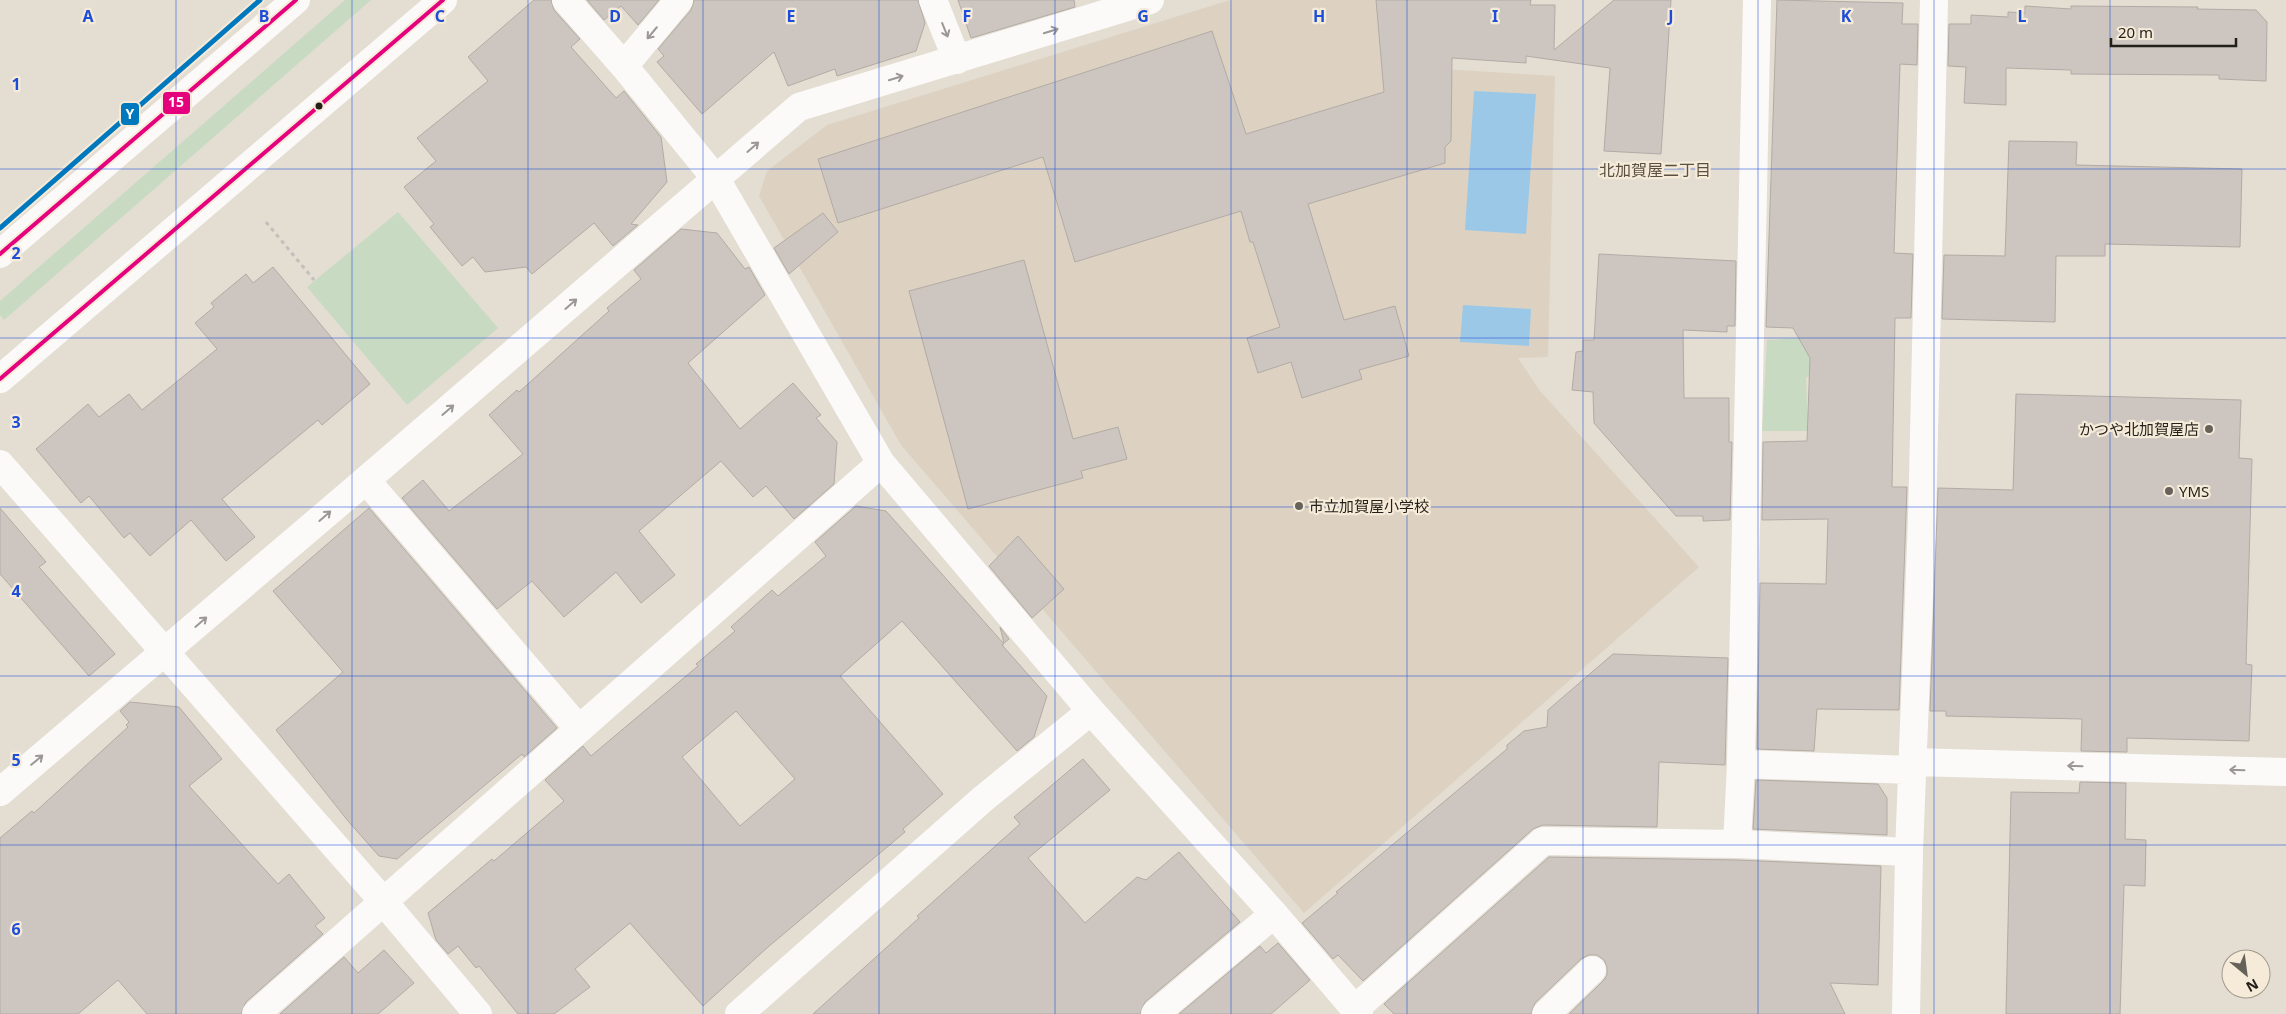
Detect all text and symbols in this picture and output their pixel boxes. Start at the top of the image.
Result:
text: A [82,5,94,27]
text: B [259,5,269,27]
text: C [435,5,445,27]
text: D [609,5,621,27]
text: E [787,5,796,27]
text: F [963,5,971,27]
text: G [1137,5,1149,27]
text: H [1313,5,1325,27]
text: I [1492,5,1498,27]
text: J [1666,5,1674,27]
text: K [1841,5,1852,27]
text: L [2018,5,2027,27]
scale bar [2111,15,2236,47]
one-way arrow [941,22,950,37]
text: 20 m [2118,22,2153,42]
one-way arrow [1043,25,1059,35]
one-way arrow [646,26,657,39]
text: 1 [11,73,21,95]
one-way arrow [888,73,904,83]
line badge: 15 [162,91,191,115]
text: 15 [168,92,184,111]
unlabelled marker [314,101,324,111]
line badge: Y [120,102,140,126]
text: Y [126,104,135,123]
one-way arrow [746,142,759,153]
district label: 北加賀屋二丁目 [1599,159,1711,181]
text: 2 [11,242,21,264]
one-way arrow [564,299,577,310]
one-way arrow [441,405,454,416]
text: 3 [11,411,21,433]
place label: かつや北加賀屋店 [2079,419,2199,439]
marker: かつや北加賀屋店 [2203,423,2215,435]
place label: YMS [2179,481,2209,501]
marker: YMS [2163,485,2175,497]
place label: 市立加賀屋小学校 [1309,496,1429,516]
marker: 市立加賀屋小学校 [1293,500,1305,512]
one-way arrow [318,510,331,522]
text: 4 [11,580,21,602]
one-way arrow [195,616,208,627]
text: 5 [11,749,21,771]
one-way arrow [30,755,43,766]
one-way arrow [2067,761,2084,771]
one-way arrow [2230,766,2246,775]
text: 6 [11,918,21,940]
north arrow [2221,949,2271,999]
text: N [2243,975,2262,997]

